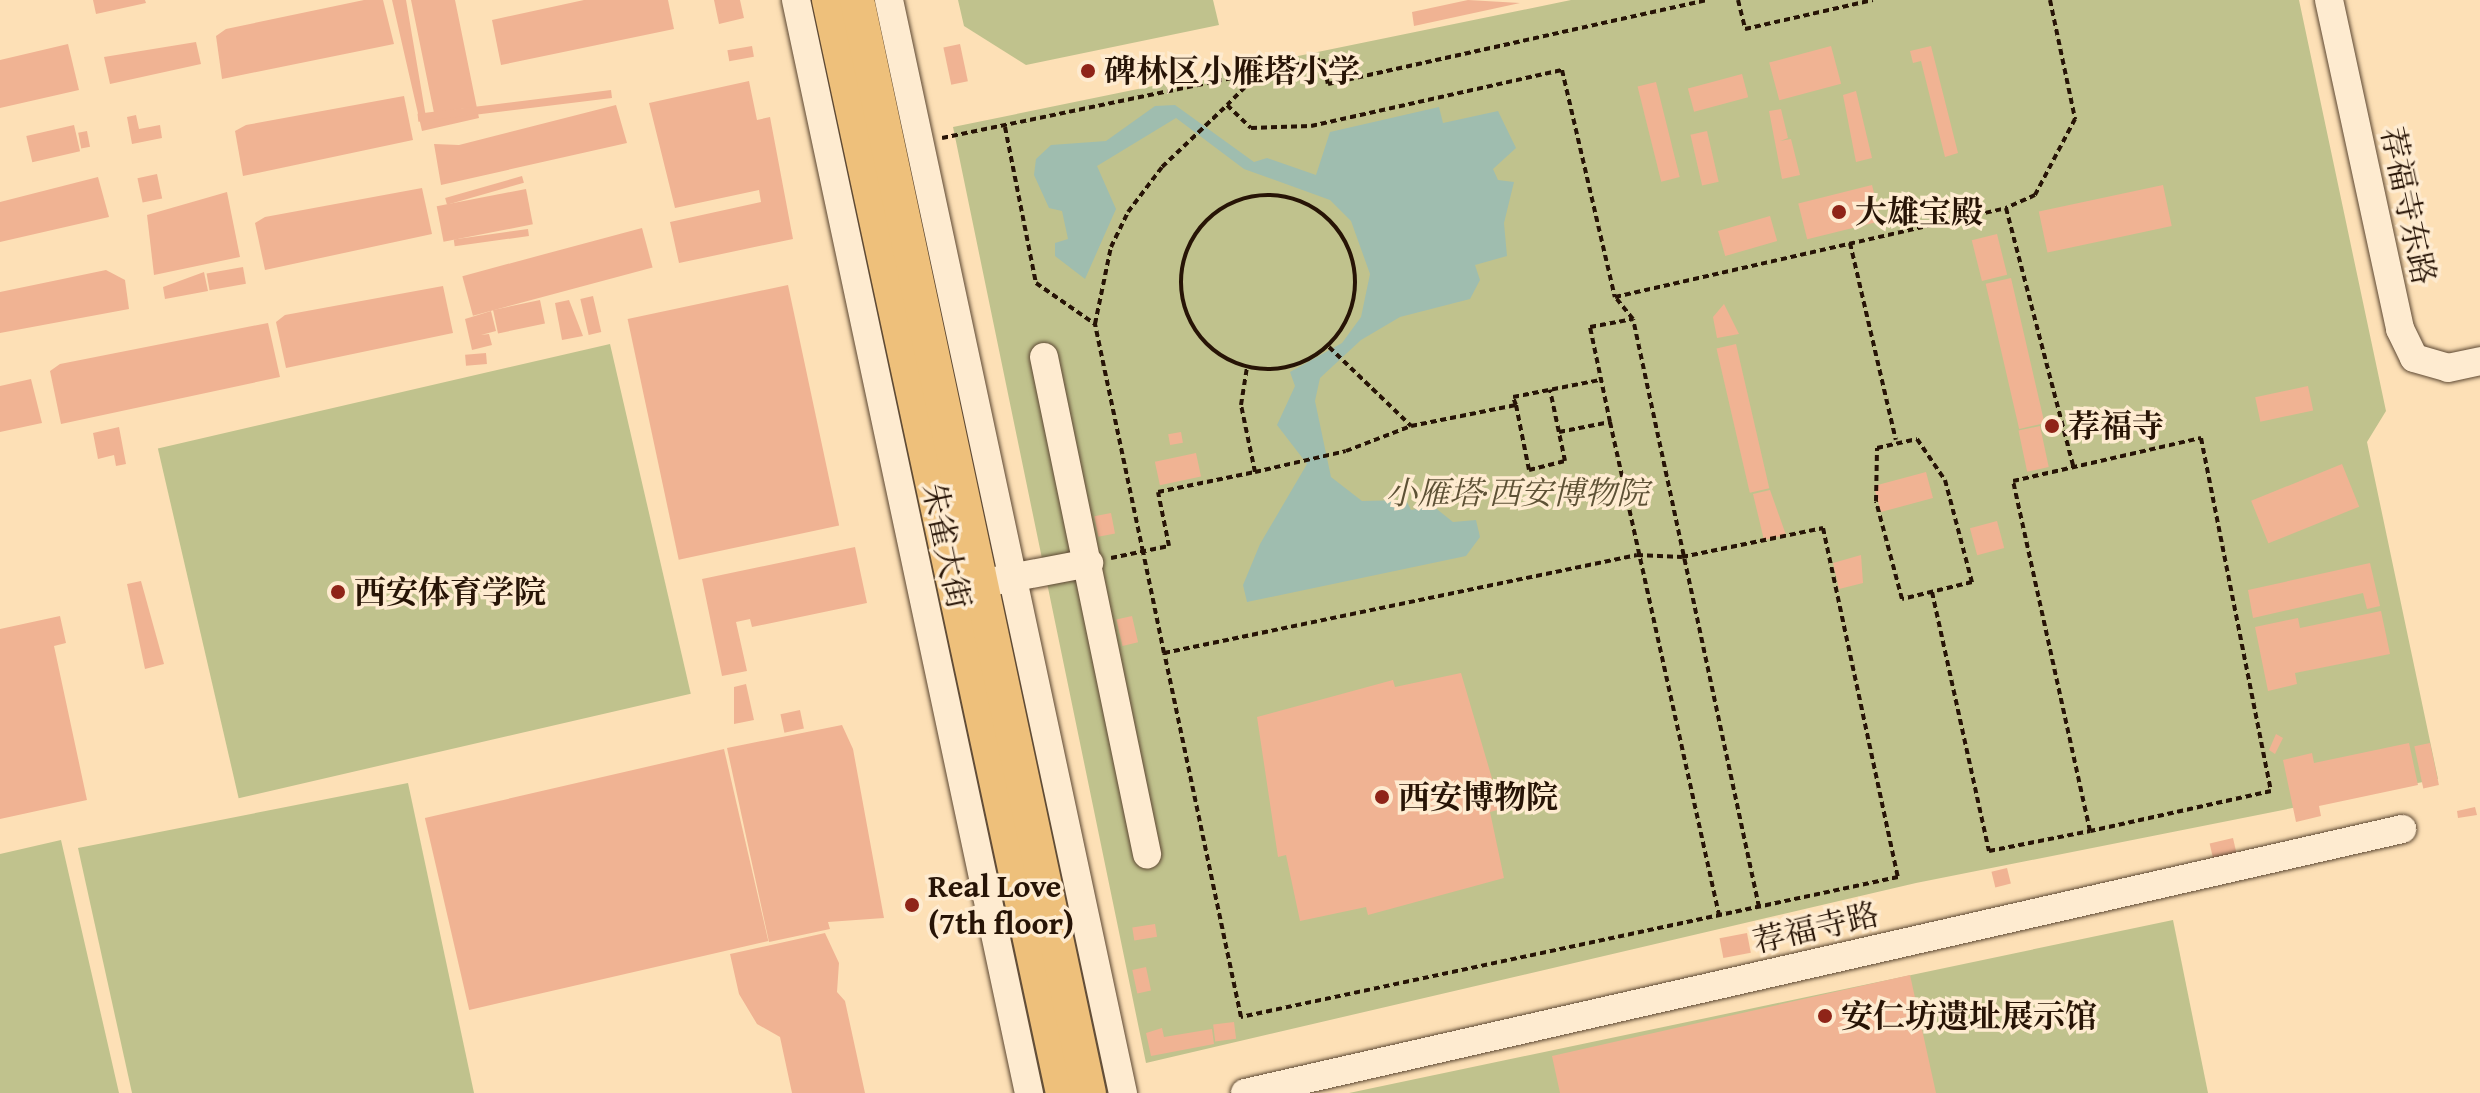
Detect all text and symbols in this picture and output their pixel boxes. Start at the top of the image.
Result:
place label: 碑林区小雁塔小学 [1104,52,1360,90]
marker: 碑林区小雁塔小学 [1079,62,1097,80]
street label: 荐福寺东路 [2373,124,2443,288]
place label: 大雄宝殿 [1855,193,1983,231]
marker: 大雄宝殿 [1830,203,1848,221]
place label: 荐福寺 [2068,407,2164,445]
marker: 荐福寺 [2043,417,2061,435]
park label: 小雁塔·西安博物院 [1386,474,1648,512]
street label: 朱雀大街 [914,479,978,613]
place label: 西安体育学院 [354,573,546,611]
marker: 西安体育学院 [329,583,347,601]
place label: 西安博物院 [1398,778,1558,816]
marker: 西安博物院 [1373,788,1391,806]
place label: Real Love (7th floor) [928,868,1074,943]
street label: 荐福寺路 [1749,895,1883,961]
marker: Real Love (7th floor) [903,896,921,914]
place label: 安仁坊遗址展示馆 [1841,997,2097,1035]
marker: 安仁坊遗址展示馆 [1816,1007,1834,1025]

